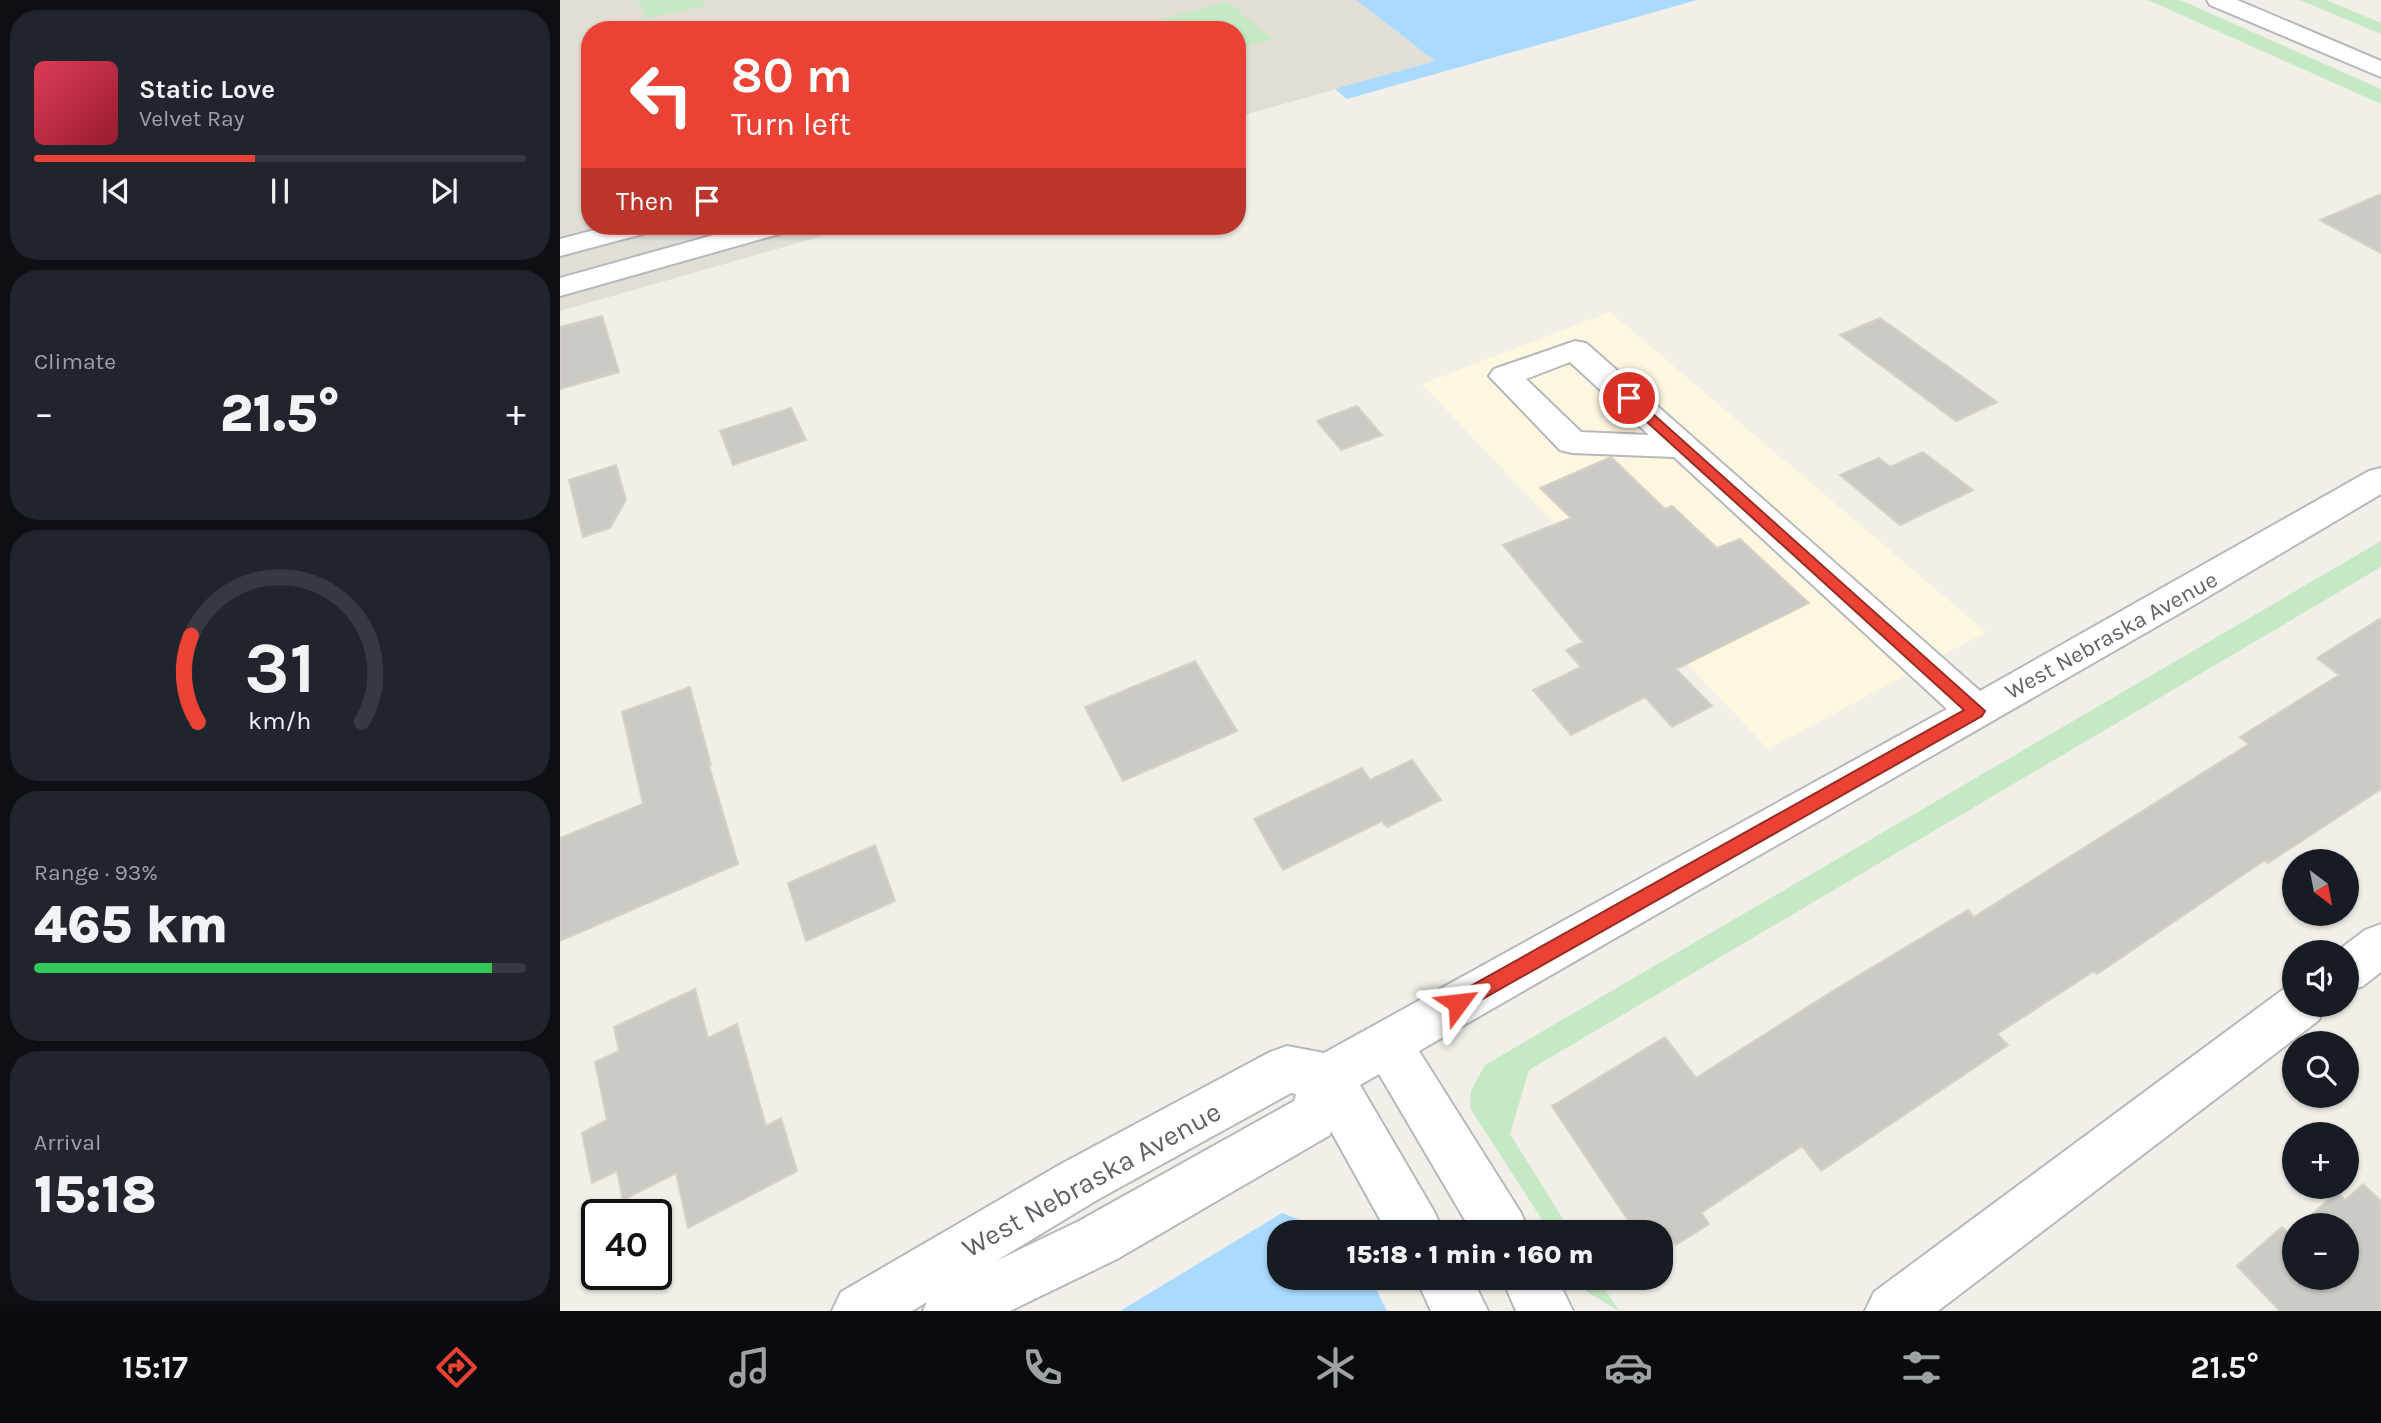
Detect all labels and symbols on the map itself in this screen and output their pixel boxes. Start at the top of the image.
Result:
pin [1599,368,1659,428]
street label: West Nebraska Avenue [2000,566,2222,705]
north arrow [2282,849,2359,926]
position arrow [1421,966,1495,1040]
street label: West Nebraska Avenue [956,1095,1226,1264]
speed limit sign: 40 [581,1199,672,1290]

